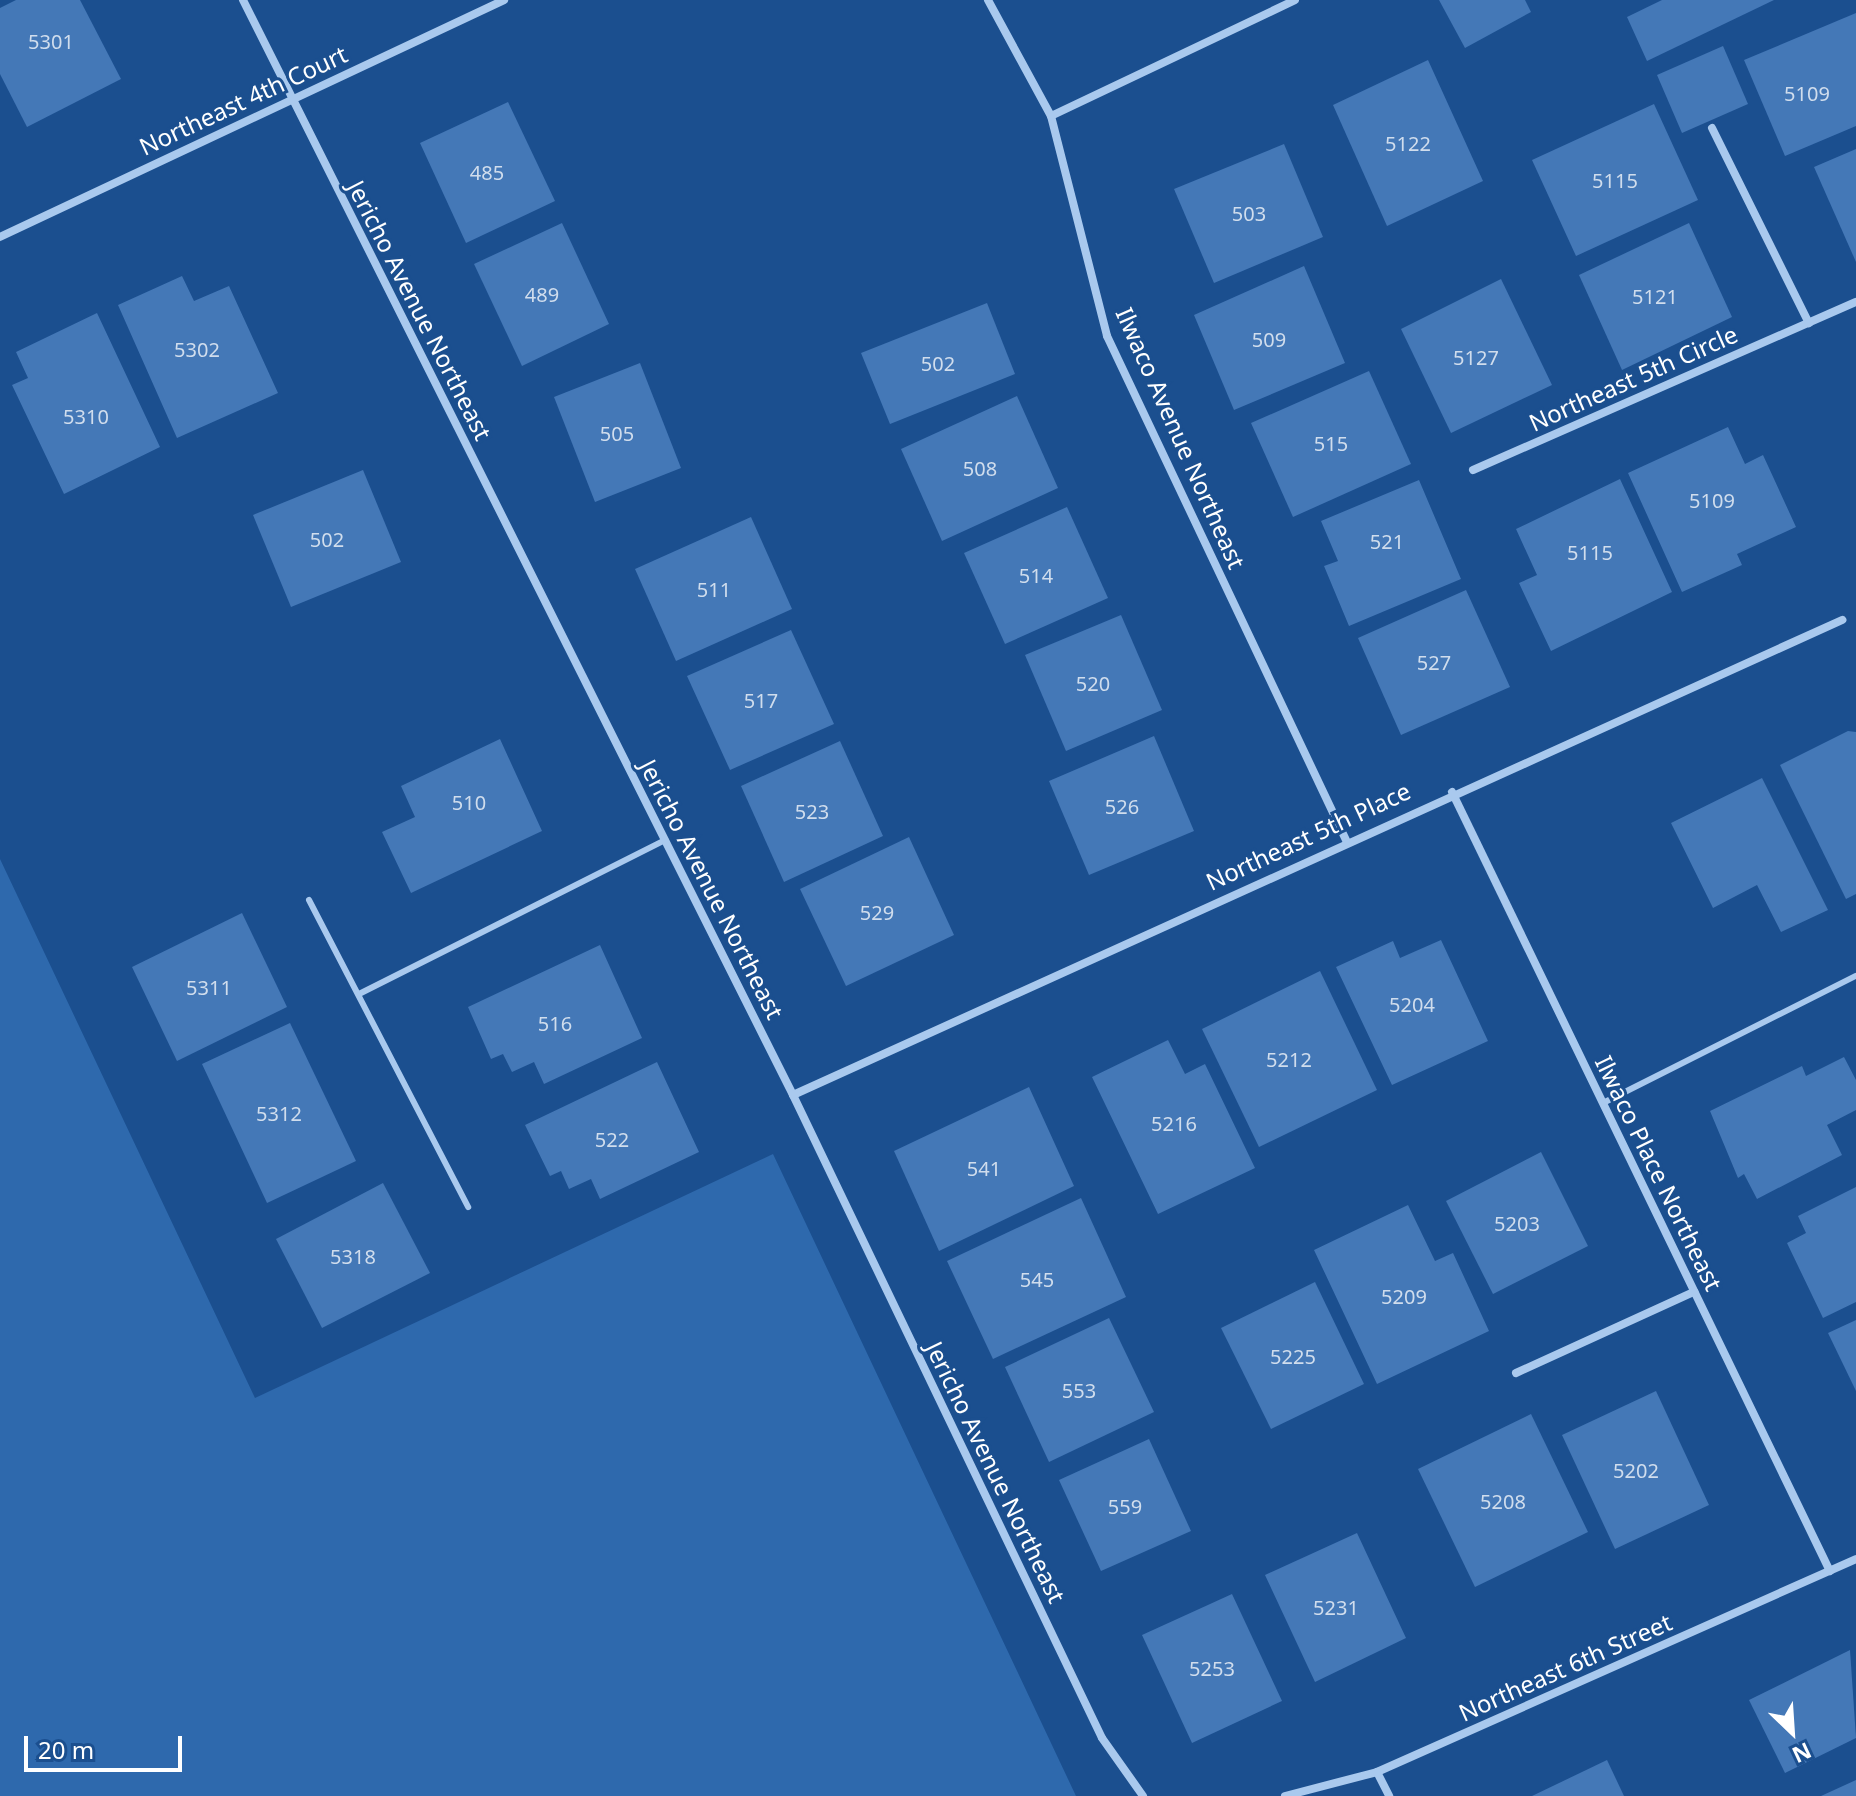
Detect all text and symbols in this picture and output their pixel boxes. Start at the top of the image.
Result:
house number: 5301 [28,29,74,53]
street label: Northeast 4th Court [134,39,352,161]
house number: 5109 [1784,81,1830,105]
house number: 5122 [1385,131,1431,155]
house number: 485 [470,160,504,184]
house number: 5115 [1592,168,1638,192]
street label: Jericho Avenue Northeast [342,176,498,444]
house number: 503 [1232,201,1266,225]
house number: 489 [525,282,559,306]
house number: 5121 [1632,284,1678,308]
street label: Ilwaco Avenue Northeast [1110,303,1252,573]
street label: Northeast 5th Circle [1524,319,1742,437]
house number: 509 [1252,327,1286,351]
house number: 5302 [174,337,220,361]
house number: 5127 [1453,345,1499,369]
house number: 502 [921,351,955,375]
house number: 5310 [63,404,109,428]
house number: 505 [600,421,634,445]
house number: 515 [1314,431,1348,455]
house number: 508 [963,456,997,480]
house number: 5109 [1689,488,1735,512]
house number: 502 [310,527,344,551]
house number: 521 [1370,529,1404,553]
house number: 5115 [1567,540,1613,564]
house number: 514 [1019,563,1053,587]
house number: 511 [697,577,731,601]
house number: 527 [1417,650,1451,674]
house number: 520 [1076,671,1110,695]
house number: 517 [744,688,778,712]
street label: Jericho Avenue Northeast [634,755,790,1023]
street label: Northeast 5th Place [1201,776,1415,896]
house number: 510 [452,790,486,814]
house number: 526 [1105,794,1139,818]
house number: 523 [795,799,829,823]
house number: 529 [860,900,894,924]
house number: 5311 [186,975,232,999]
house number: 5204 [1389,992,1435,1016]
house number: 516 [538,1011,572,1035]
house number: 5212 [1266,1047,1312,1071]
street label: Ilwaco Place Northeast [1590,1051,1728,1295]
house number: 5312 [256,1101,302,1125]
house number: 5216 [1151,1111,1197,1135]
house number: 522 [595,1127,629,1151]
house number: 541 [967,1156,1001,1180]
house number: 5203 [1494,1211,1540,1235]
house number: 5318 [330,1244,376,1268]
house number: 545 [1020,1267,1054,1291]
house number: 5209 [1381,1284,1427,1308]
street label: Jericho Avenue Northeast [920,1337,1072,1607]
house number: 5225 [1270,1344,1316,1368]
house number: 553 [1062,1378,1096,1402]
house number: 5202 [1613,1458,1659,1482]
house number: 5208 [1480,1489,1526,1513]
house number: 559 [1108,1494,1142,1518]
house number: 5231 [1313,1595,1359,1619]
street label: Northeast 6th Street [1454,1607,1676,1727]
house number: 5253 [1189,1656,1235,1680]
north arrow [1752,1692,1832,1772]
scale bar [28,1720,186,1770]
text: 20 m [38,1733,94,1766]
text: N [1788,1736,1817,1771]

